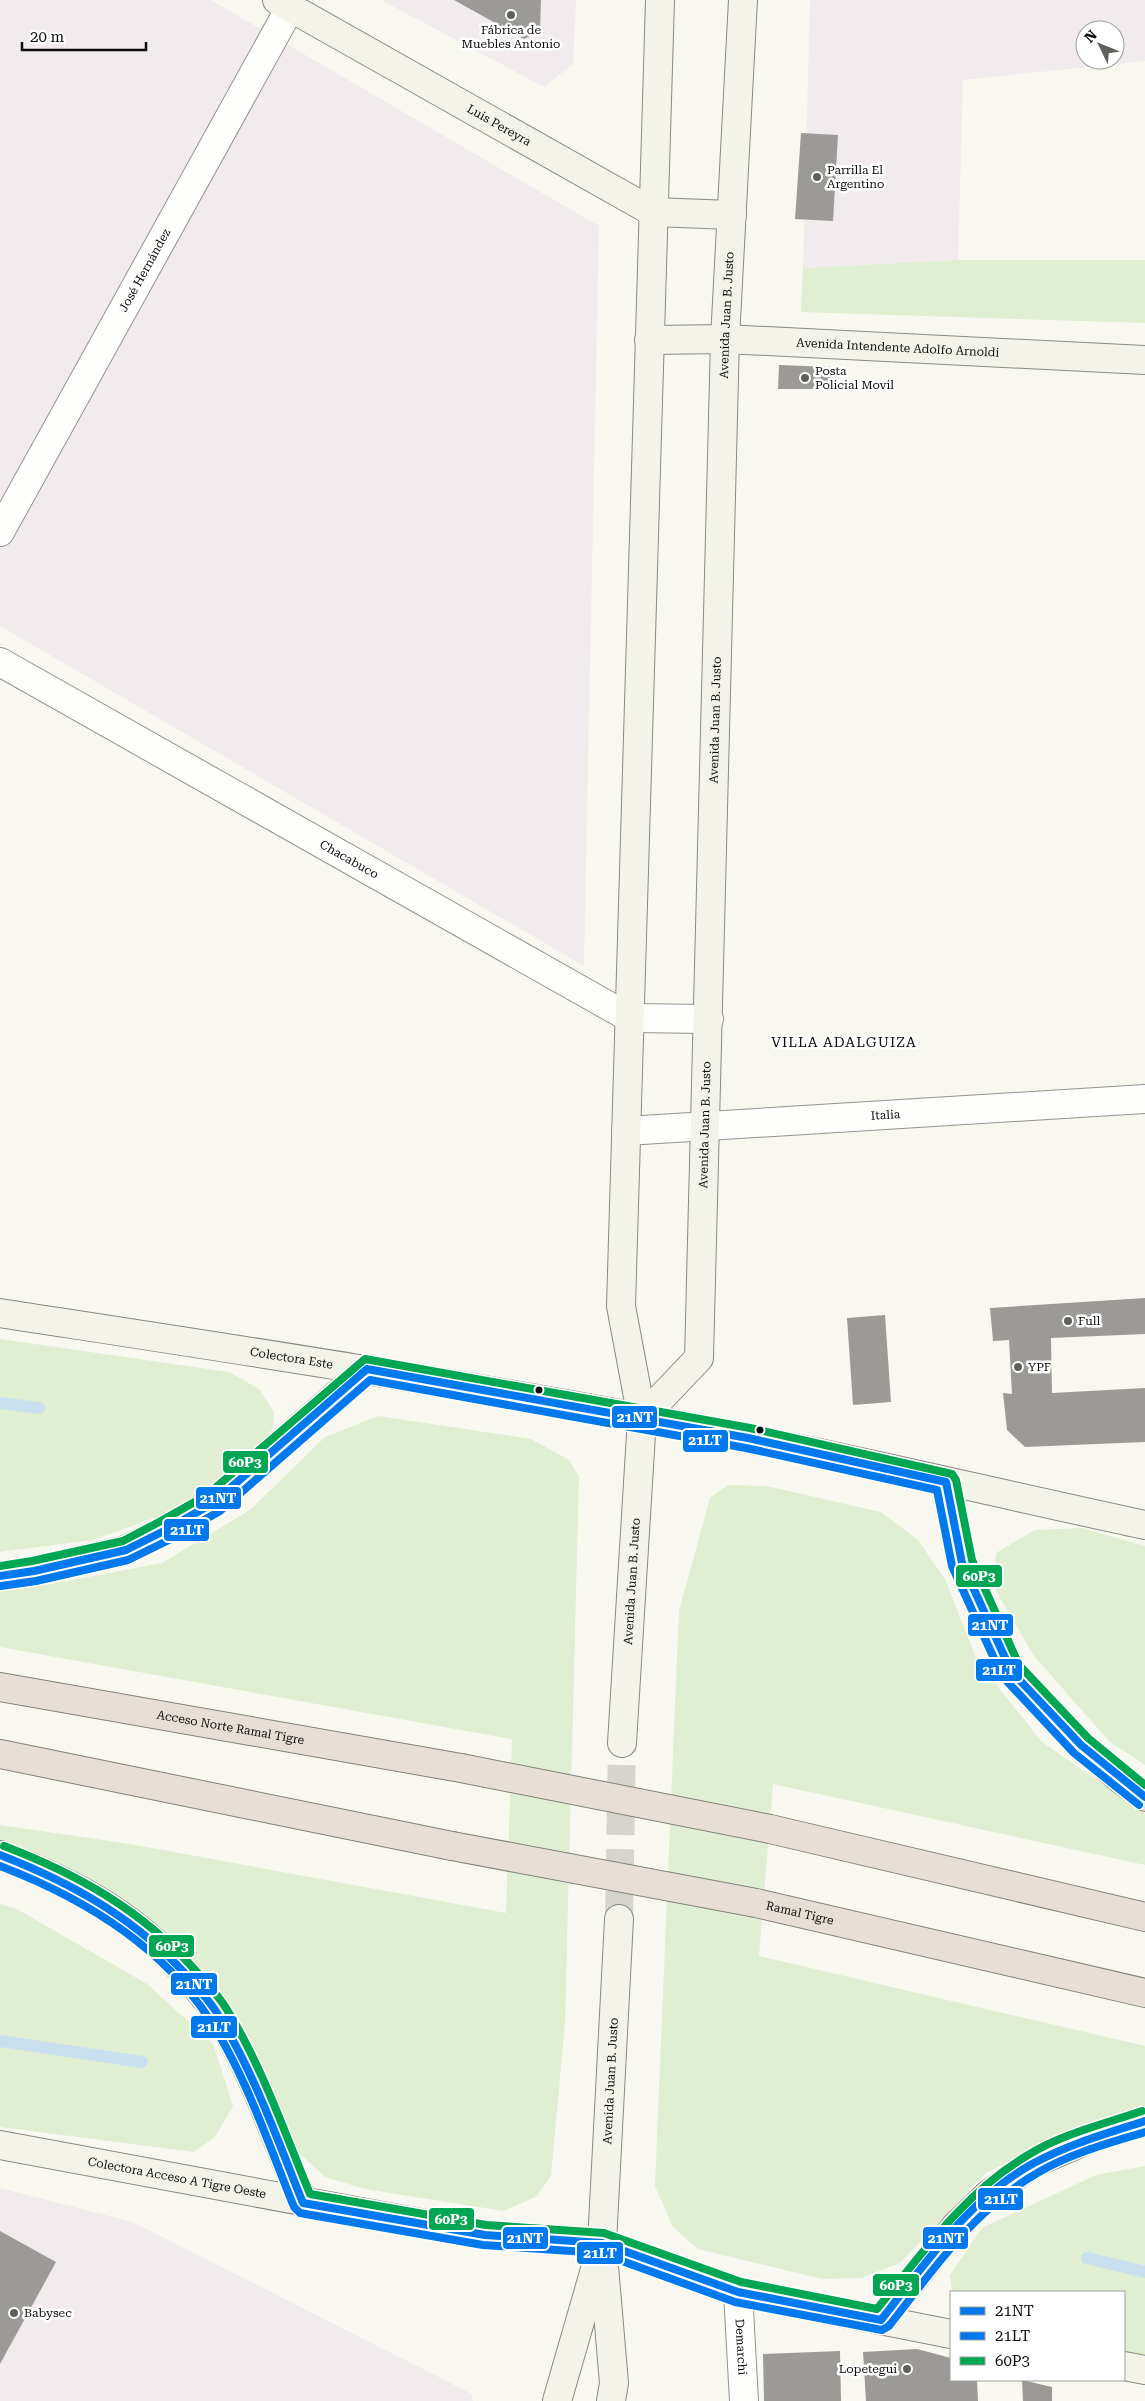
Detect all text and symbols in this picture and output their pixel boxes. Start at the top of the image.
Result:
marker: Fábrica de Muebles Antonio [505,9,517,21]
scale bar [22,20,146,52]
north arrow [1075,20,1125,70]
place label: Fábrica de Muebles Antonio [462,23,560,51]
text: N [1081,27,1100,46]
text: 20 m [30,28,65,46]
street label: Luis Pereyra [465,102,534,149]
place label: Parrilla El Argentino [827,163,884,191]
marker: Parrilla El Argentino [811,171,823,183]
street label: José Hernández [116,226,173,314]
street label: Avenida Juan B. Justo [717,251,737,379]
street label: Avenida Intendente Adolfo Arnoldi [796,336,1000,360]
place label: Posta Policial Movil [815,364,894,392]
marker: Posta Policial Movil [799,372,811,384]
street label: Avenida Juan B. Justo [707,656,724,784]
street label: Chacabuco [317,837,381,881]
district label: VILLA ADALGUIZA [771,1034,917,1050]
street label: Avenida Juan B. Justo [696,1061,714,1188]
street label: Italia [870,1107,901,1123]
place label: Full [1078,1314,1100,1328]
marker: Full [1062,1315,1074,1327]
street label: Colectora Este [249,1345,334,1372]
place label: YPF [1028,1360,1051,1374]
marker: YPF [1012,1361,1024,1373]
unlabelled marker [534,1385,544,1395]
line badge: 21NT [611,1405,658,1429]
text: 21NT [617,1409,653,1425]
unlabelled marker [755,1425,765,1435]
line badge: 21LT [682,1429,729,1453]
text: 21LT [688,1432,722,1448]
line badge: 60P3 [222,1450,269,1474]
text: 60P3 [228,1454,262,1470]
line badge: 21NT [195,1486,242,1510]
text: 21NT [200,1490,236,1506]
line badge: 21LT [163,1518,210,1542]
street label: Avenida Juan B. Justo [621,1518,643,1645]
text: 21LT [170,1522,204,1538]
line badge: 60P3 [955,1564,1003,1588]
text: 60P3 [962,1568,996,1584]
line badge: 21NT [967,1613,1014,1637]
text: 21NT [972,1617,1008,1633]
line badge: 21LT [975,1658,1023,1682]
text: 21LT [982,1662,1016,1678]
street label: Acceso Norte Ramal Tigre [156,1708,306,1747]
street label: Ramal Tigre [765,1899,835,1928]
line badge: 60P3 [148,1934,195,1958]
text: 60P3 [155,1938,189,1954]
line badge: 21NT [170,1972,218,1996]
text: 21NT [176,1976,212,1992]
line badge: 21LT [190,2015,238,2039]
street label: Avenida Juan B. Justo [600,2017,621,2145]
text: 21LT [197,2019,231,2035]
street label: Colectora Acceso A Tigre Oeste [87,2154,268,2201]
line badge: 21LT [977,2187,1024,2211]
text: 21LT [984,2191,1018,2207]
line badge: 60P3 [428,2207,475,2231]
text: 60P3 [434,2211,468,2227]
line badge: 21NT [502,2226,549,2250]
line badge: 21NT [922,2226,969,2250]
text: 21NT [507,2230,543,2246]
text: 21NT [928,2230,964,2246]
line badge: 21LT [576,2241,624,2265]
text: 21LT [583,2245,617,2261]
line badge: 60P3 [872,2273,920,2297]
text: 60P3 [879,2277,913,2293]
legend [950,2291,1125,2381]
text: 21NT [995,2302,1034,2320]
place label: Babysec [24,2306,72,2320]
marker: Babysec [8,2307,20,2319]
street label: Demarchi [732,2318,750,2376]
text: 21LT [995,2327,1030,2345]
text: 60P3 [995,2352,1030,2370]
place label: Lopetegui [839,2362,897,2376]
marker: Lopetegui [901,2363,913,2375]

